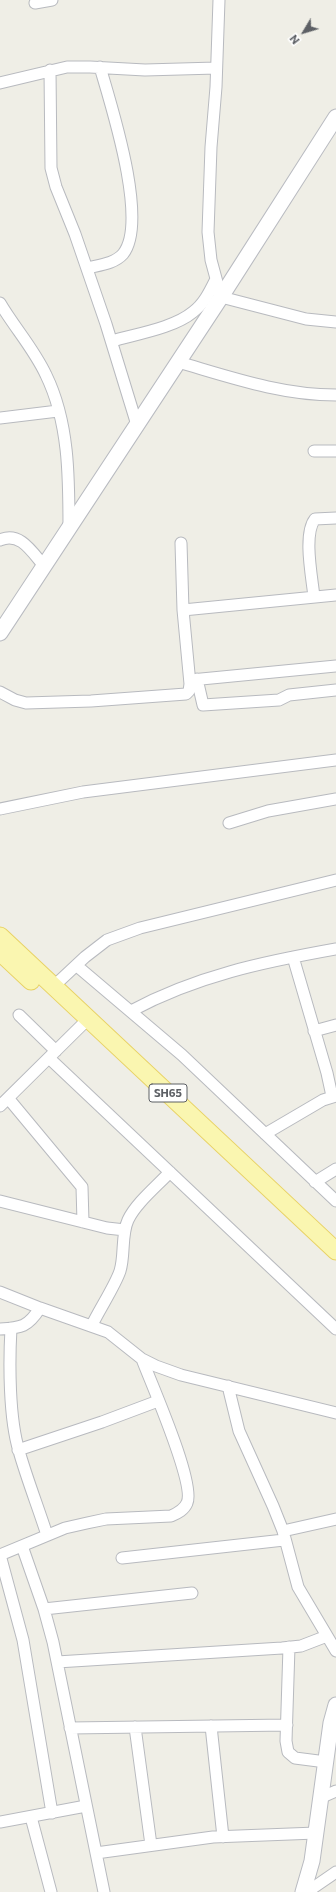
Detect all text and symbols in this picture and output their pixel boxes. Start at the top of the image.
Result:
north arrow [284,12,324,52]
text: N [286,32,302,47]
road number: SH65 [149,1084,187,1102]

